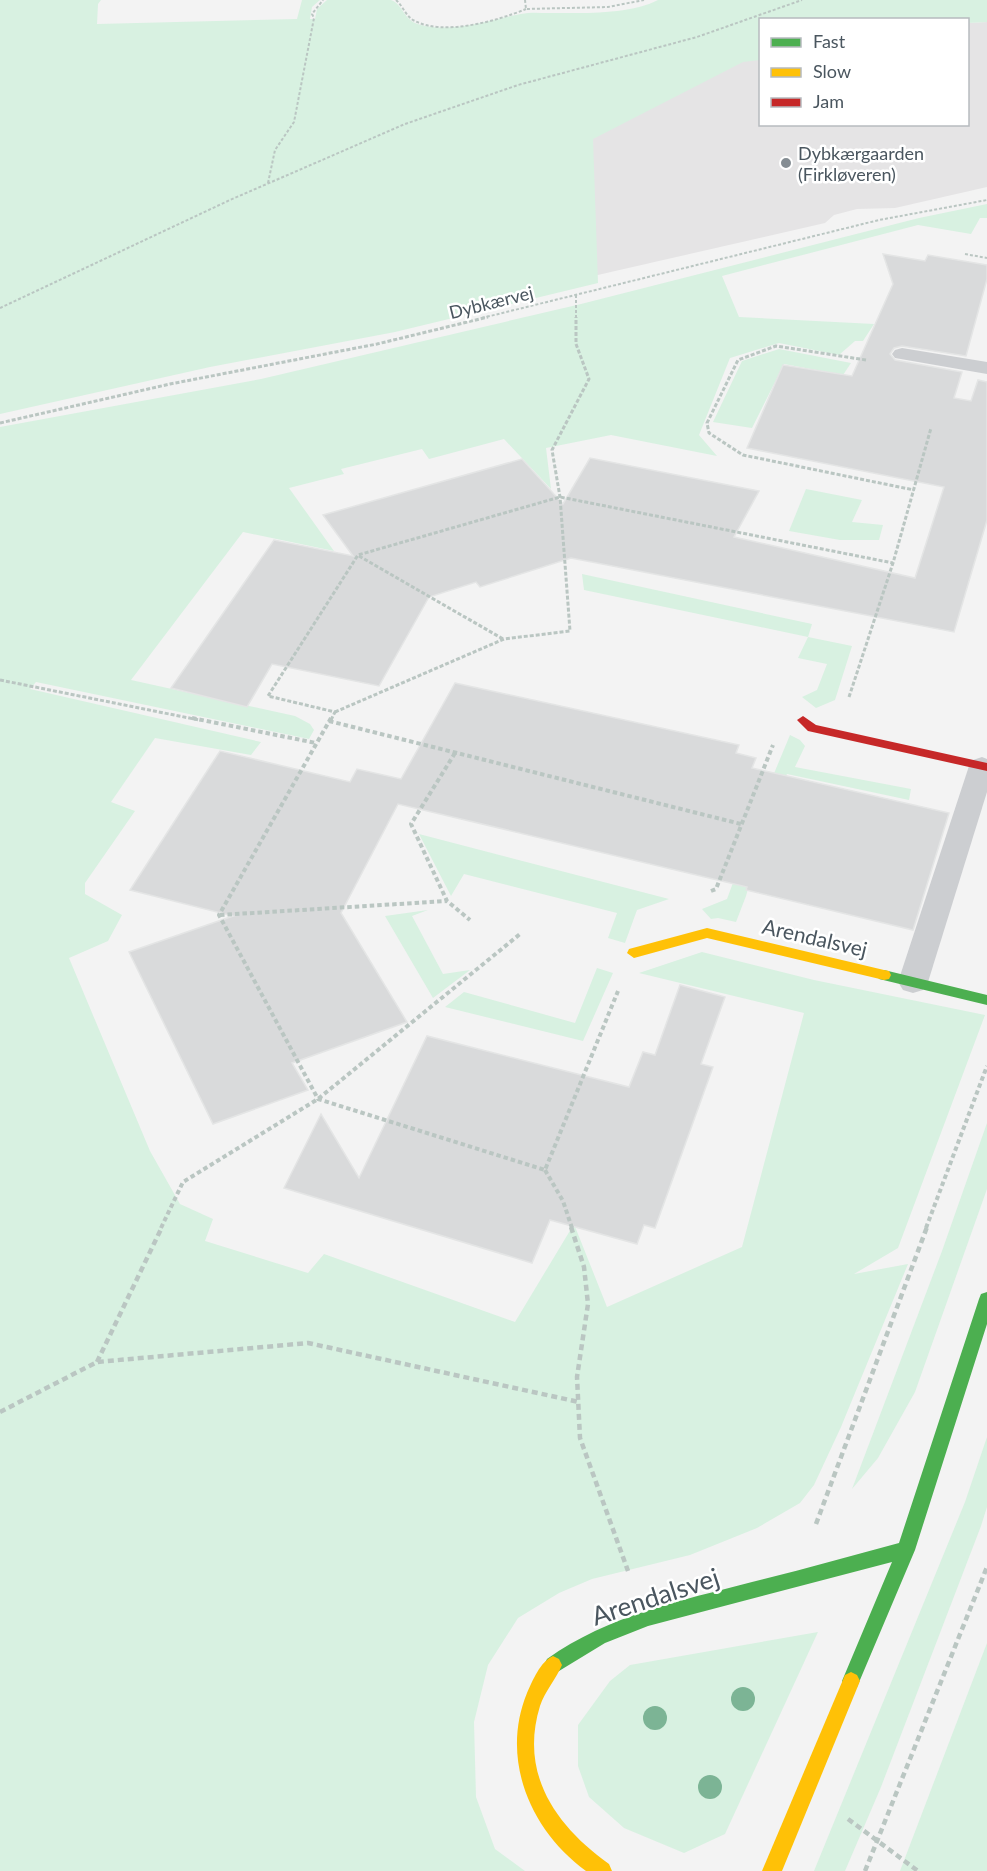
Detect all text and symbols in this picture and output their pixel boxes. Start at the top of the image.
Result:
legend [759,18,969,126]
text: Fast [813,30,846,52]
text: Slow [813,60,851,82]
text: Jam [813,90,844,112]
place label: Dybkærgaarden (Firkløveren) [798,142,924,185]
marker: Dybkærgaarden (Firkløveren) [779,156,793,170]
street label: Dybkærvej [447,281,535,323]
street label: Arendalsvej [760,913,870,961]
street label: Arendalsvej [587,1560,723,1632]

